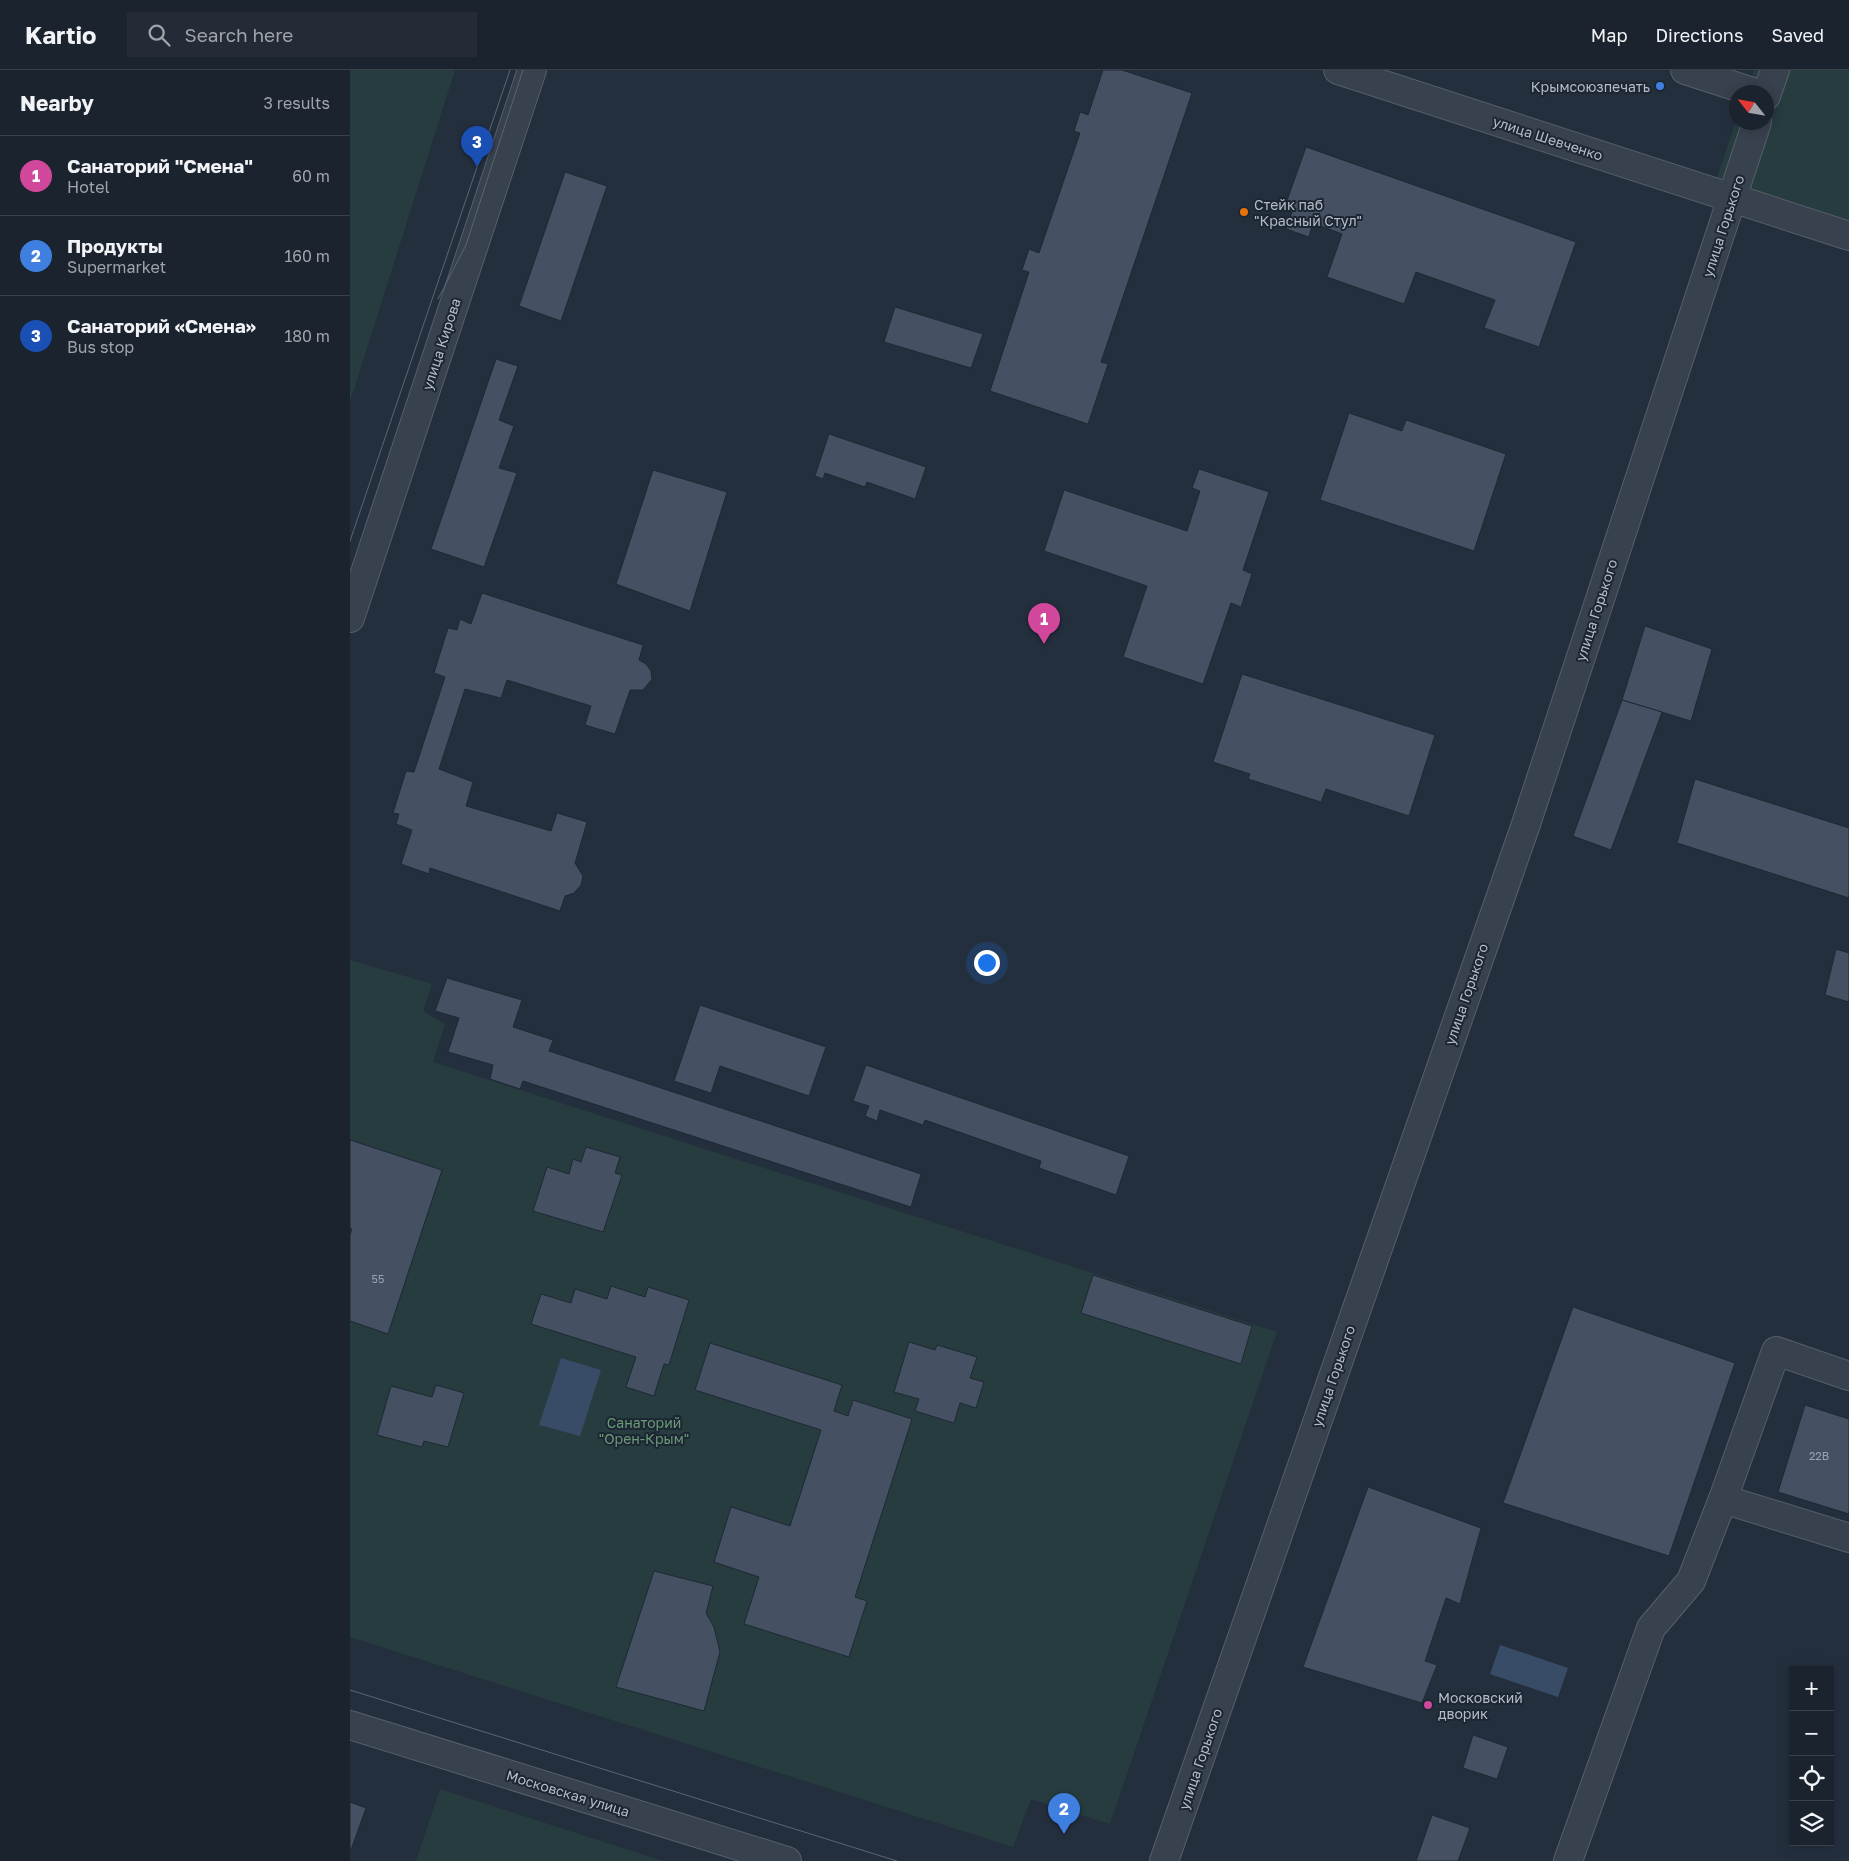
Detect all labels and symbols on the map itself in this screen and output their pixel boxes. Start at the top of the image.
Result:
place label: Крымсоюзпечать [1531,78,1650,95]
marker: Крымсоюзпечать [1654,80,1666,92]
north arrow [1729,85,1774,130]
street label: улица Шевченко [1491,112,1605,164]
pin: 3 [461,126,493,167]
street label: улица Горького [1699,173,1747,279]
place label: Стейк паб "Красный Стул" [1254,196,1362,229]
marker: Стейк паб "Красный Стул" [1238,206,1250,218]
street label: улица Кирова [418,296,464,392]
street label: улица Горького [1572,557,1620,663]
pin: 1 [1028,603,1060,644]
street label: улица Горького [1441,941,1491,1047]
your location [974,950,1000,976]
house number: 55 [372,1272,384,1285]
street label: улица Горького [1308,1323,1358,1429]
park label: Санаторий "Орен-Крым" [599,1414,689,1447]
house number: 22В [1809,1449,1829,1462]
place label: Московский дворик [1438,1689,1523,1722]
marker: Московский дворик [1422,1699,1434,1711]
street label: улица Горького [1175,1706,1225,1812]
street label: Московская улица [504,1766,632,1820]
pin: 2 [1048,1793,1080,1834]

